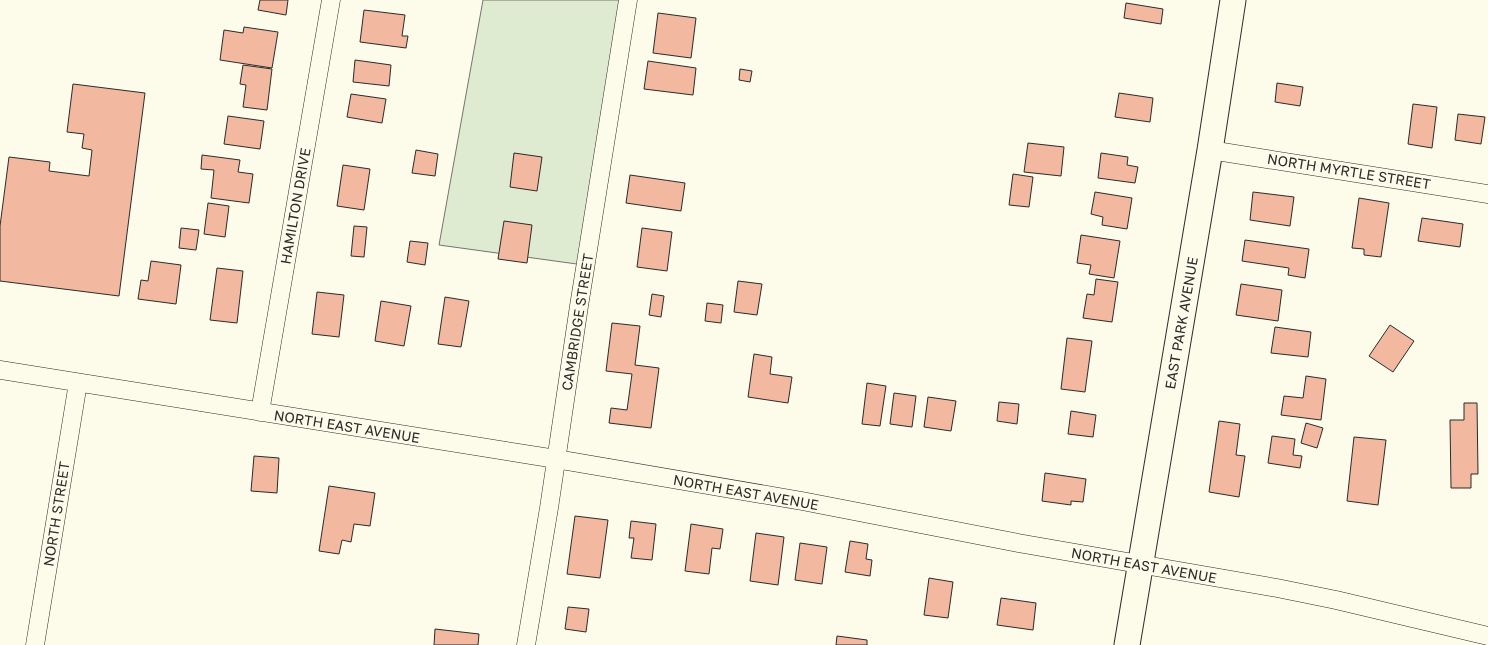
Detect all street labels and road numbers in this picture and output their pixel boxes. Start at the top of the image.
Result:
street label: HAMILTON DRIVE [276,146,314,266]
street label: NORTH MYRTLE STREET [1266,150,1432,192]
street label: CAMBRIDGE STREET [558,252,596,392]
street label: EAST PARK AVENUE [1161,255,1201,391]
street label: NORTH EAST AVENUE [273,406,421,446]
street label: NORTH STREET [39,460,73,568]
street label: NORTH EAST AVENUE [672,471,820,513]
street label: NORTH EAST AVENUE [1070,544,1218,586]

